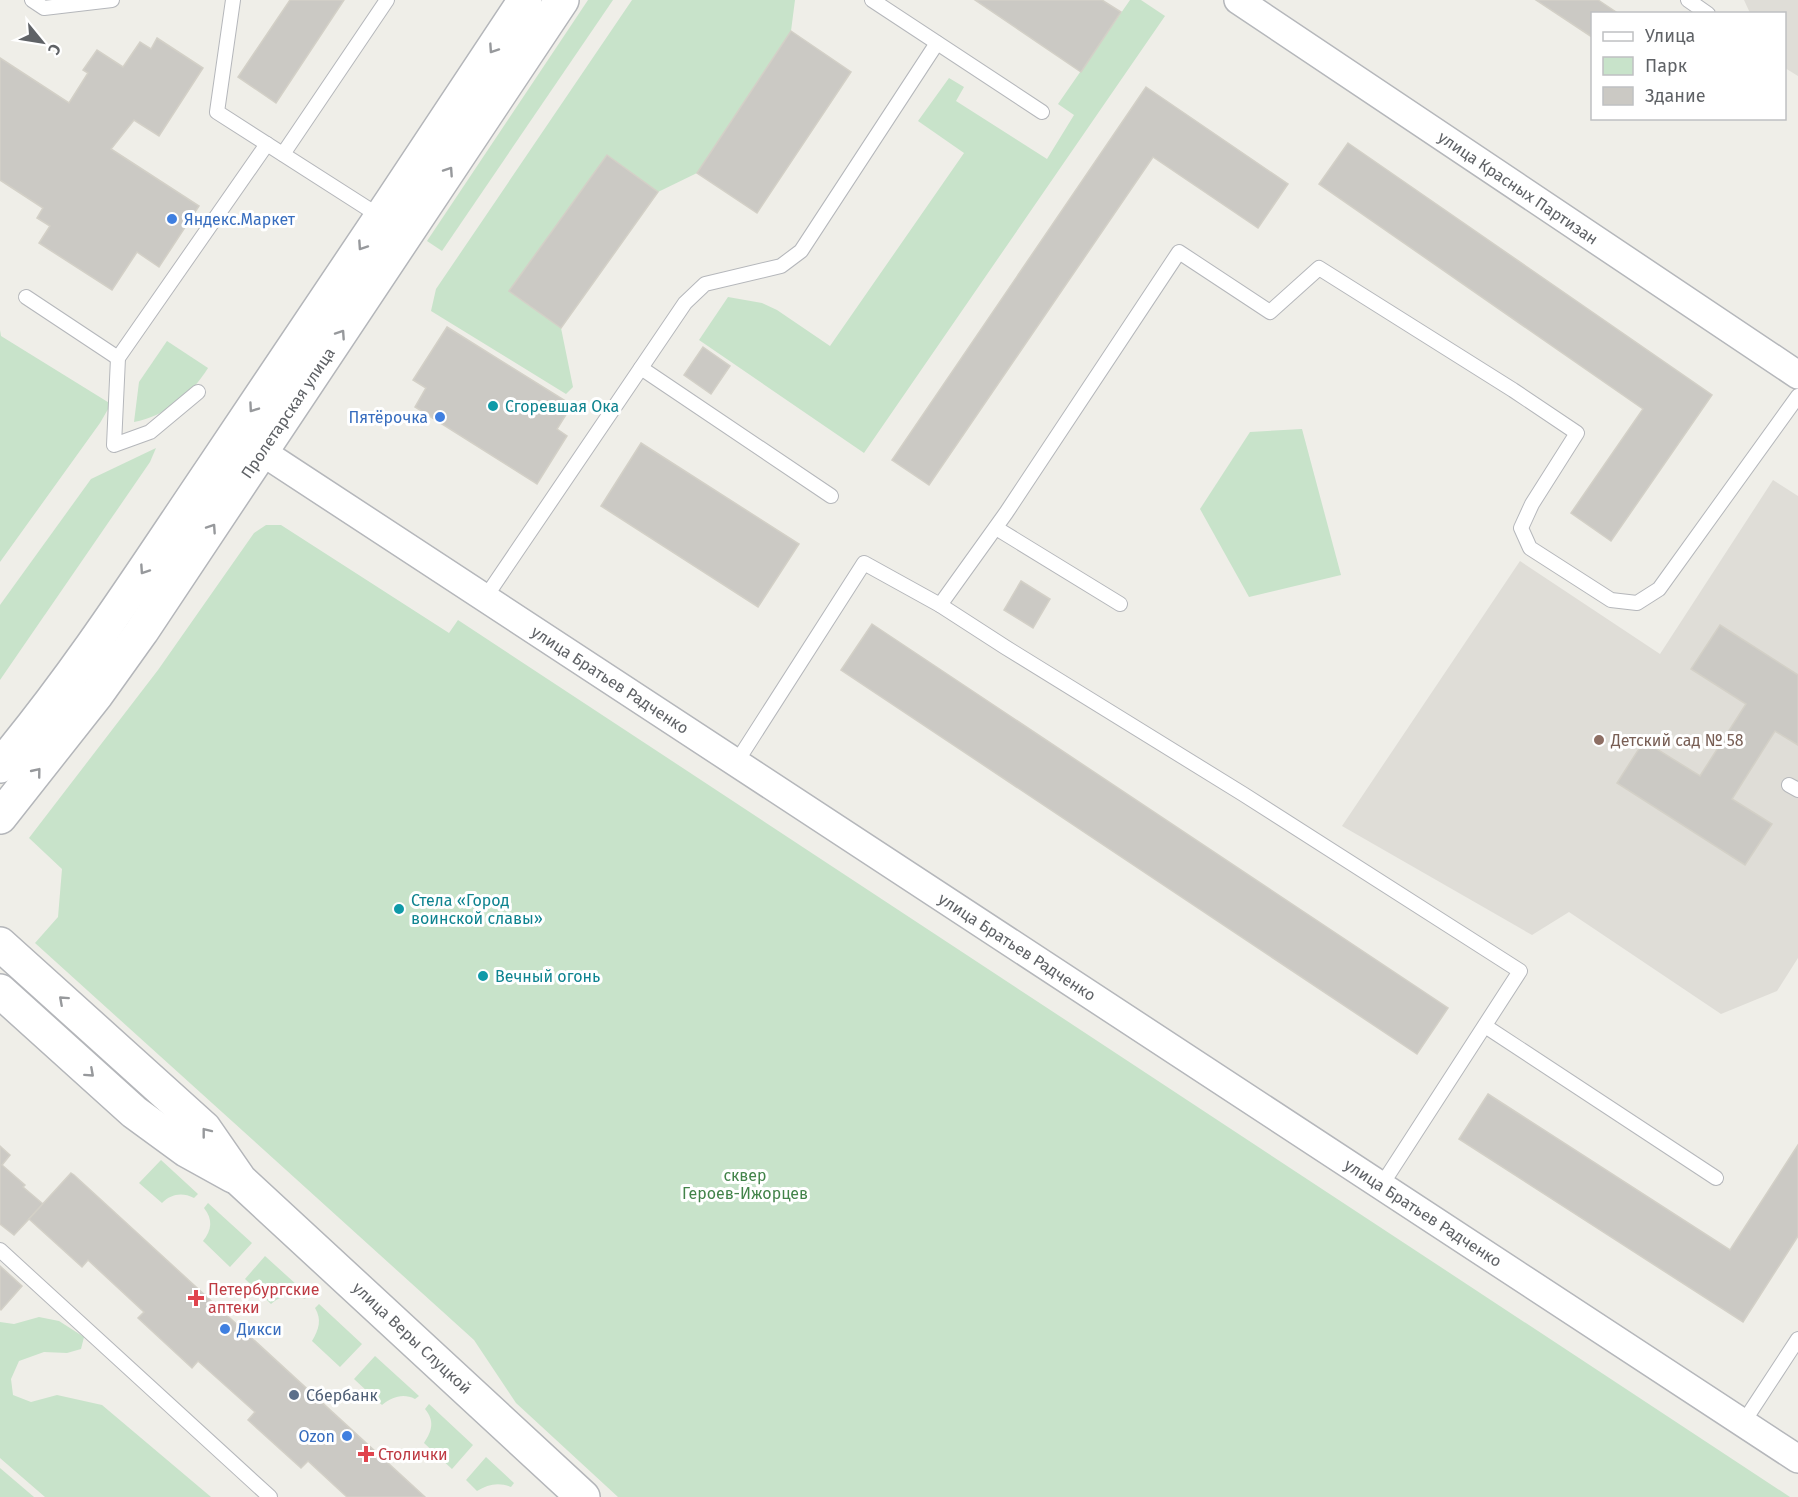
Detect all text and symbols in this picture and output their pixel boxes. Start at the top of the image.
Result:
north arrow [12,12,72,72]
legend [1591,12,1786,120]
text: Улица [1645,25,1695,47]
text: С [44,41,65,59]
one-way arrow [489,42,500,53]
text: Парк [1645,55,1688,77]
text: Здание [1645,85,1706,107]
street label: улица Красных Партизан [1434,127,1602,249]
one-way arrow [442,167,453,178]
place label: Яндекс.Маркет [184,210,296,229]
marker: Яндекс.Маркет [165,212,179,226]
one-way arrow [358,240,369,251]
one-way arrow [334,329,345,340]
street label: Пролетарская улица [237,344,339,482]
place label: Сгоревшая Ока [505,397,619,416]
marker: Сгоревшая Ока [486,399,500,413]
one-way arrow [249,402,260,413]
place label: Пятёрочка [348,408,428,427]
marker: Пятёрочка [433,410,447,424]
one-way arrow [204,524,216,534]
one-way arrow [140,563,151,574]
street label: улица Братьев Радченко [528,622,692,738]
place label: Детский сад № 58 [1610,731,1744,750]
marker: Детский сад № 58 [1592,733,1606,747]
one-way arrow [29,768,40,779]
street label: улица Братьев Радченко [935,889,1099,1005]
place label: Стела «Город воинской славы» [411,891,543,928]
marker: Стела «Город воинской славы» [392,902,406,916]
place label: Вечный огонь [495,967,600,986]
marker: Вечный огонь [476,969,490,983]
one-way arrow [59,996,70,1007]
one-way arrow [83,1066,94,1077]
one-way arrow [203,1128,214,1139]
street label: улица Братьев Радченко [1341,1155,1505,1271]
park label: сквер Героев-Ижорцев [682,1166,808,1203]
street label: улица Веры Слуцкой [349,1278,475,1398]
place label: Петербургские аптеки [208,1280,319,1317]
marker: Петербургские аптеки [189,1291,203,1305]
place label: Дикси [236,1320,282,1339]
marker: Дикси [218,1322,232,1336]
place label: Сбербанк [306,1386,378,1405]
marker: Сбербанк [287,1388,301,1402]
place label: Ozon [298,1427,335,1446]
marker: Ozon [340,1429,354,1443]
place label: Столички [378,1445,448,1464]
marker: Столички [359,1447,373,1461]

